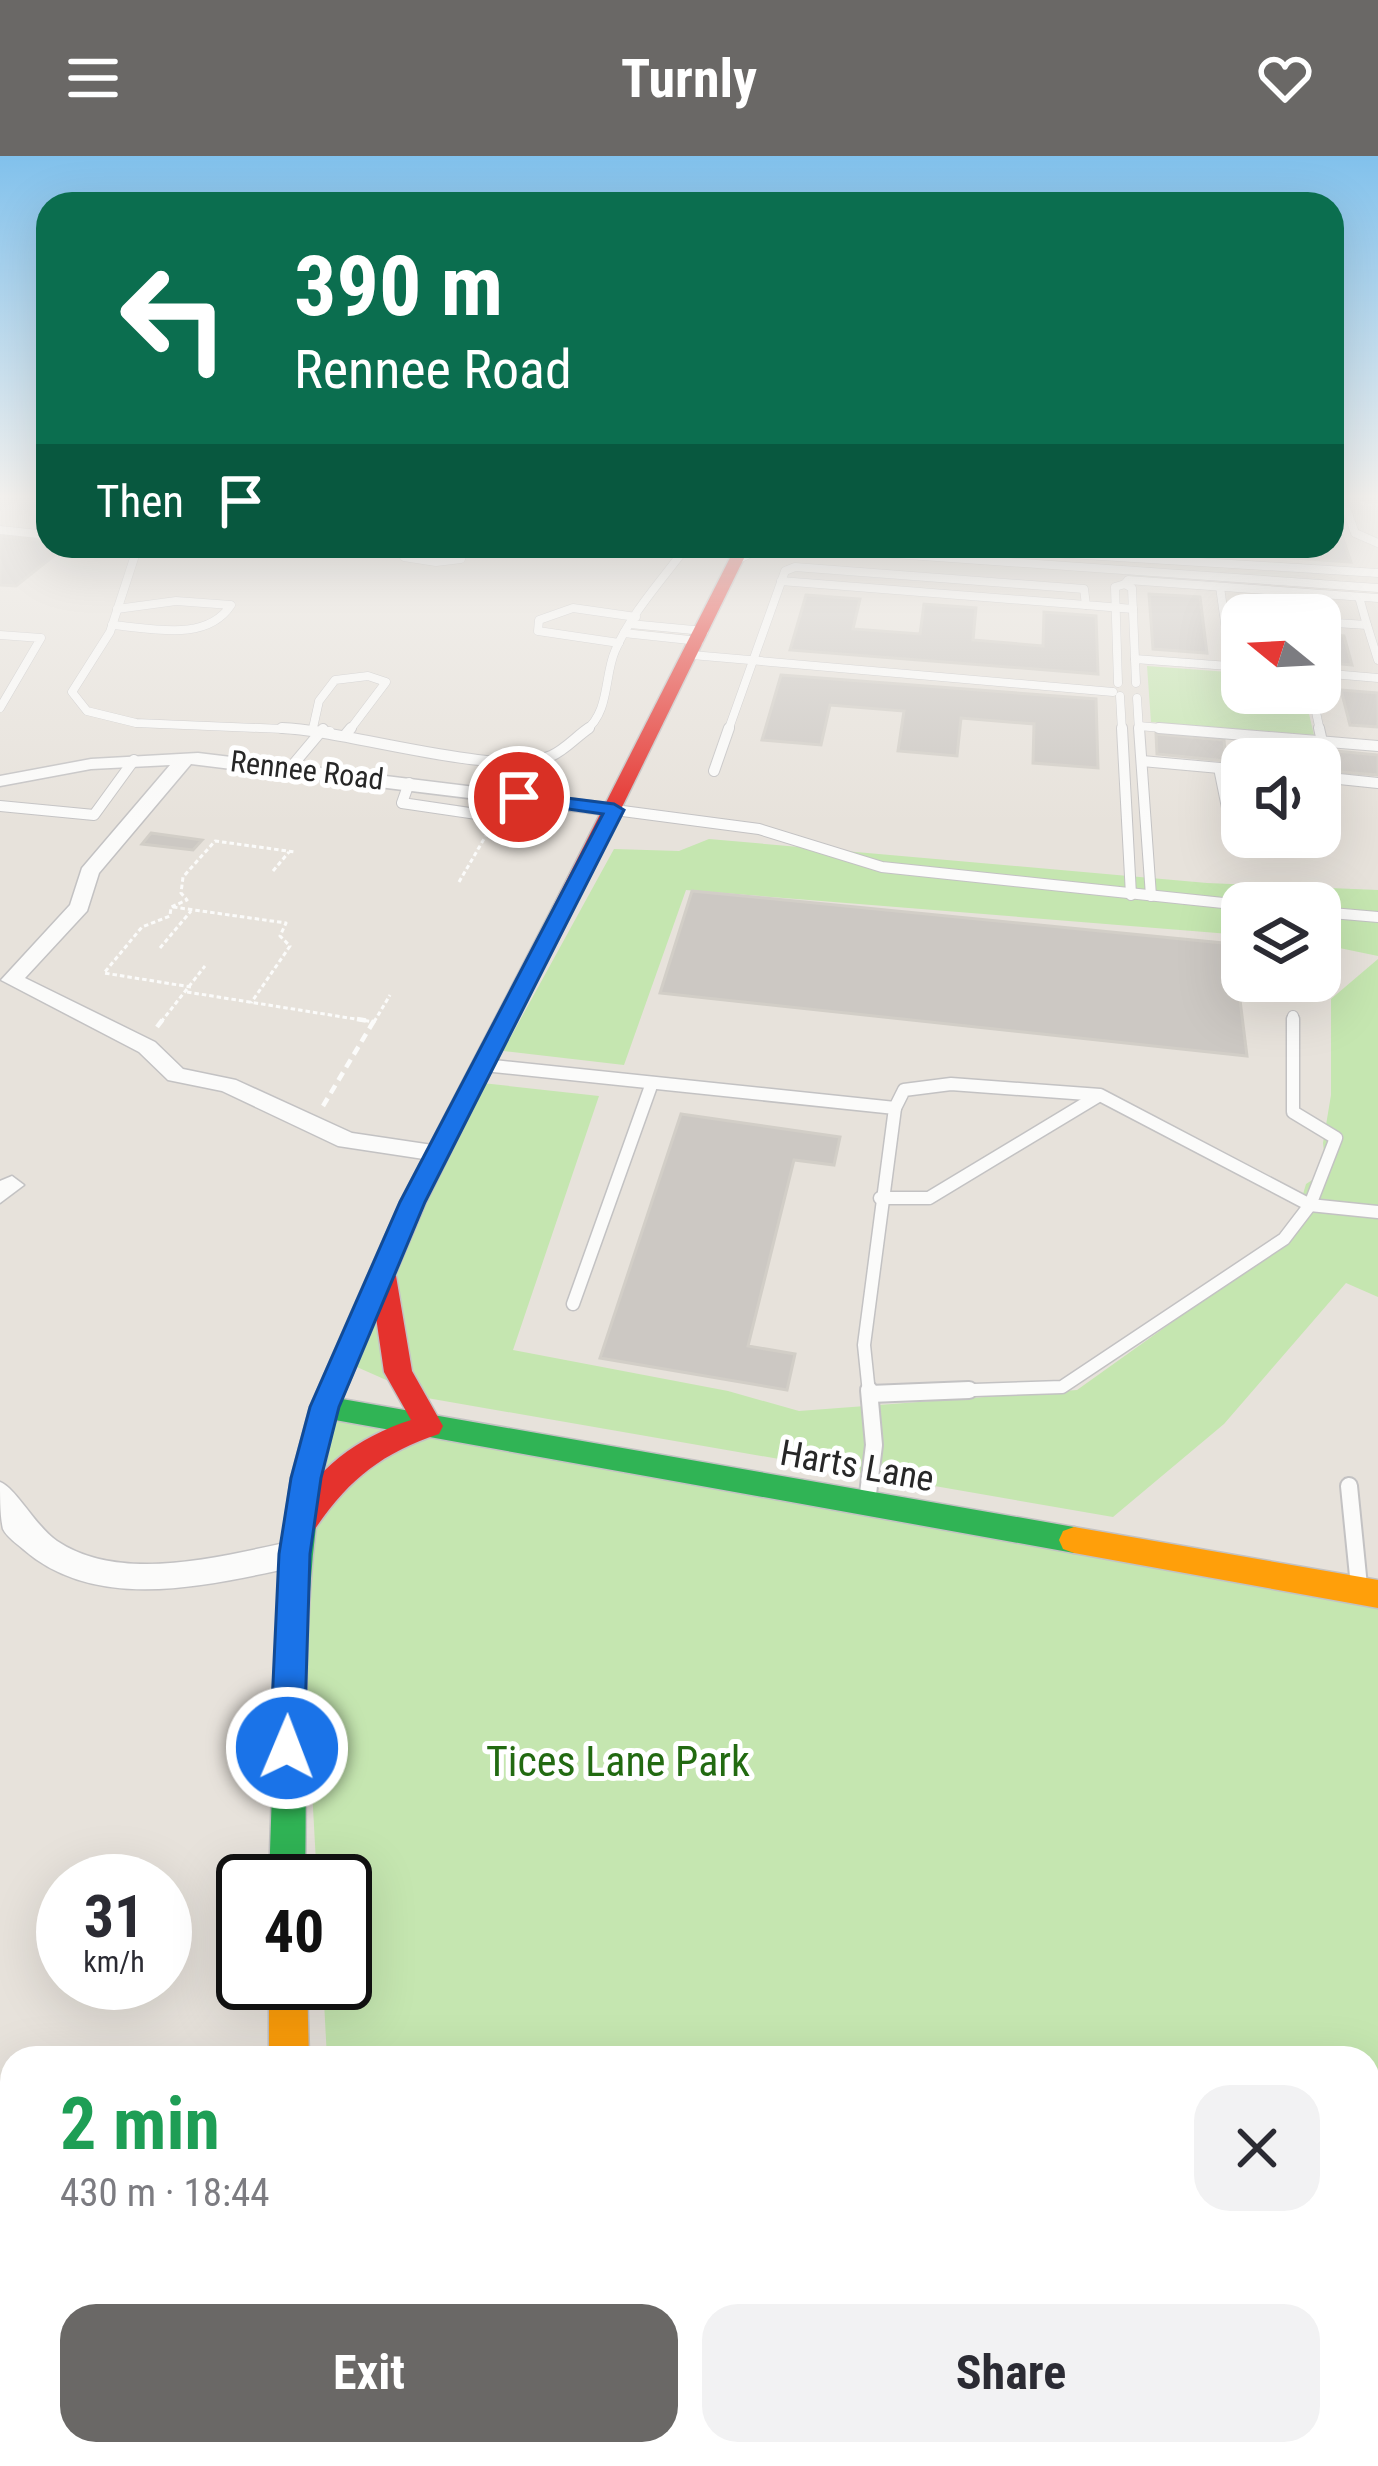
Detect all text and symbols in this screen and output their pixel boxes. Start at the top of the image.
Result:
icon: menu [60,45,126,111]
icon: heart [1252,45,1318,111]
text: Turnly [621,47,757,110]
text: 390 m [294,237,503,336]
icon: left [96,240,252,396]
text: Rennee Road [294,338,572,401]
icon: arrive [208,468,274,534]
text: Then [96,475,184,528]
north arrow [1221,594,1341,714]
map controls [1221,594,1341,1002]
button: sound [1221,738,1341,858]
street label: Rennee Road [228,743,386,797]
pin [468,746,570,848]
icon: arrive [486,764,552,830]
button: layers [1221,882,1341,1002]
street label: Harts Lane [777,1432,937,1500]
position arrow [224,1685,350,1811]
park label: Tices Lane Park [486,1737,750,1786]
speed limit sign: 40 [216,1854,372,2010]
text: 31 [84,1881,144,1952]
text: km/h [83,1944,145,1979]
text: 2 min [60,2082,220,2167]
button: close [1194,2085,1320,2211]
text: 430 m · 18:44 [60,2170,270,2216]
button: Exit [60,2304,678,2442]
button: Share [702,2304,1320,2442]

